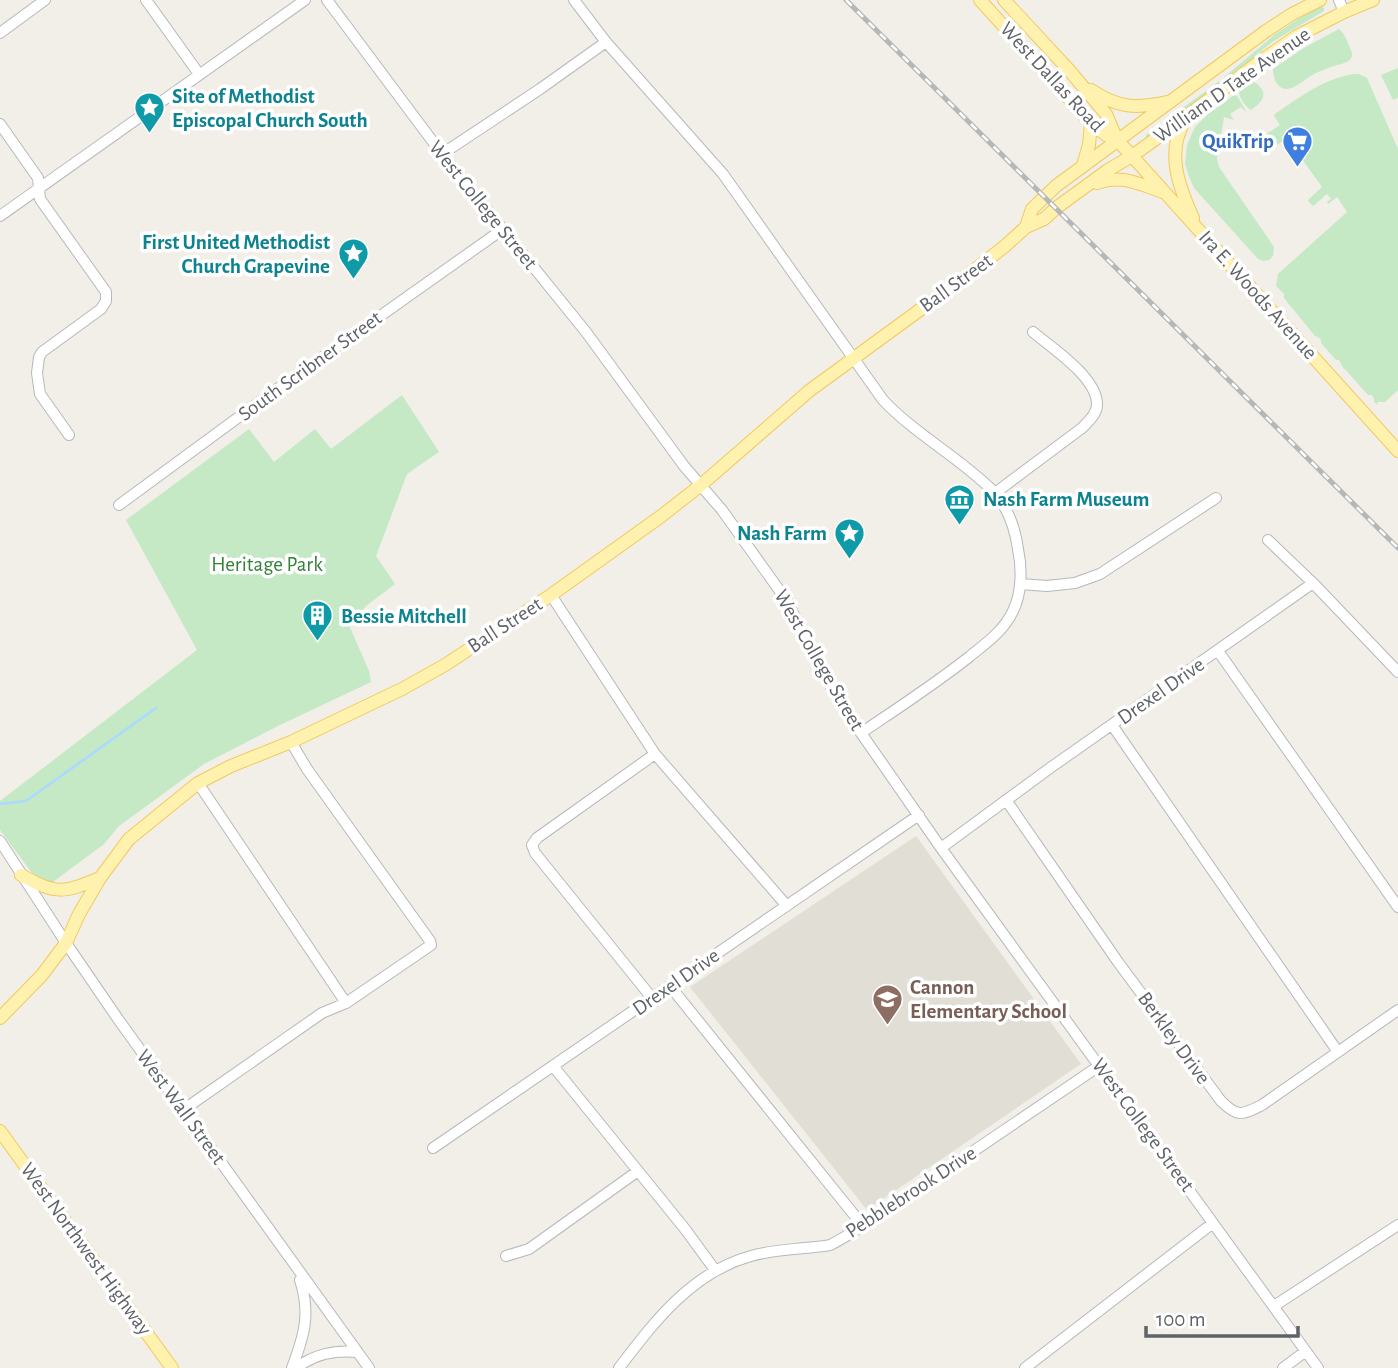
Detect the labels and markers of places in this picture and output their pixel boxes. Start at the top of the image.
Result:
place label: Site of Methodist Episcopal Church South [172,86,368,131]
place icon: Site of Methodist Episcopal Church South [132,91,166,135]
supermarket icon: QuikTrip [1280,124,1314,168]
place label: QuikTrip [1202,131,1274,153]
place label: First United Methodist Church Grapevine [142,232,330,277]
place icon: First United Methodist Church Grapevine [336,237,370,281]
museum icon: Nash Farm Museum [943,482,977,526]
place label: Nash Farm Museum [983,489,1149,510]
place icon: Nash Farm [833,516,867,560]
place label: Nash Farm [737,523,827,544]
building icon: Bessie Mitchell [301,599,335,643]
place label: Bessie Mitchell [341,606,467,627]
place label: Cannon Elementary School [910,977,1067,1022]
school or university icon: Cannon Elementary School [870,982,904,1026]

